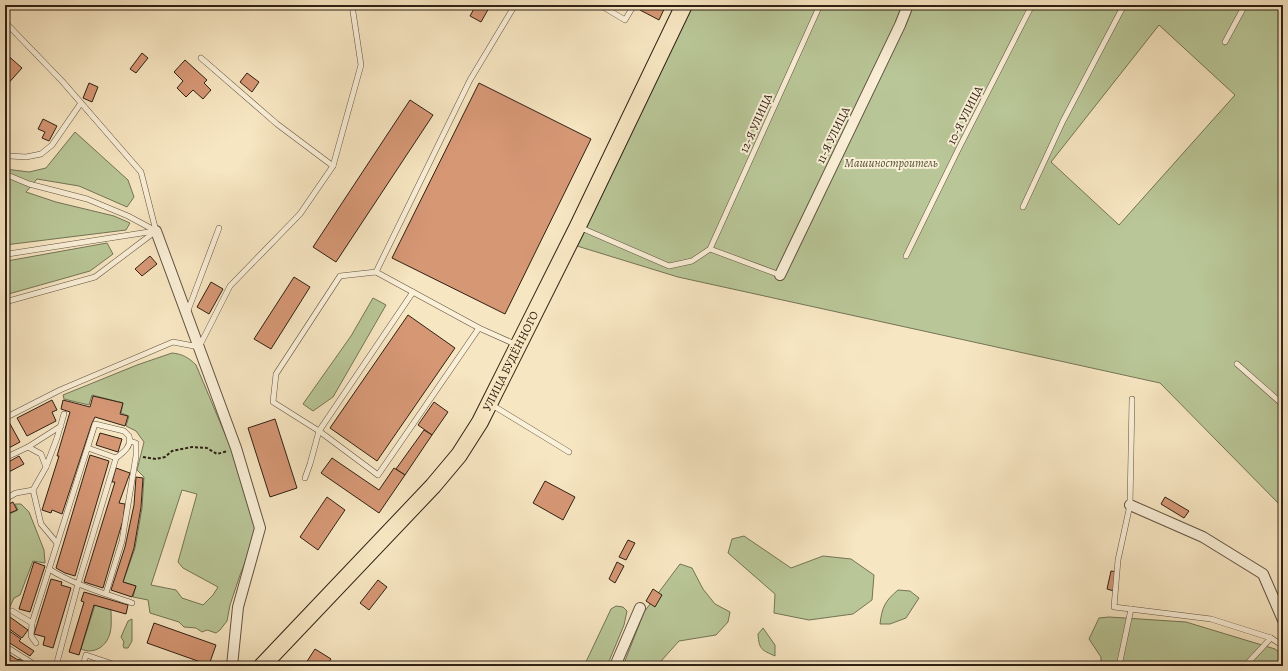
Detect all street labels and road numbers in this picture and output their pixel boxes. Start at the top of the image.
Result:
street label: 10-Я УЛИЦА [943,82,987,147]
street label: 12-Я УЛИЦА [736,90,777,155]
street label: 11-Я УЛИЦА [812,103,854,166]
street label: УЛИЦА БУДЁННОГО [479,308,542,414]

